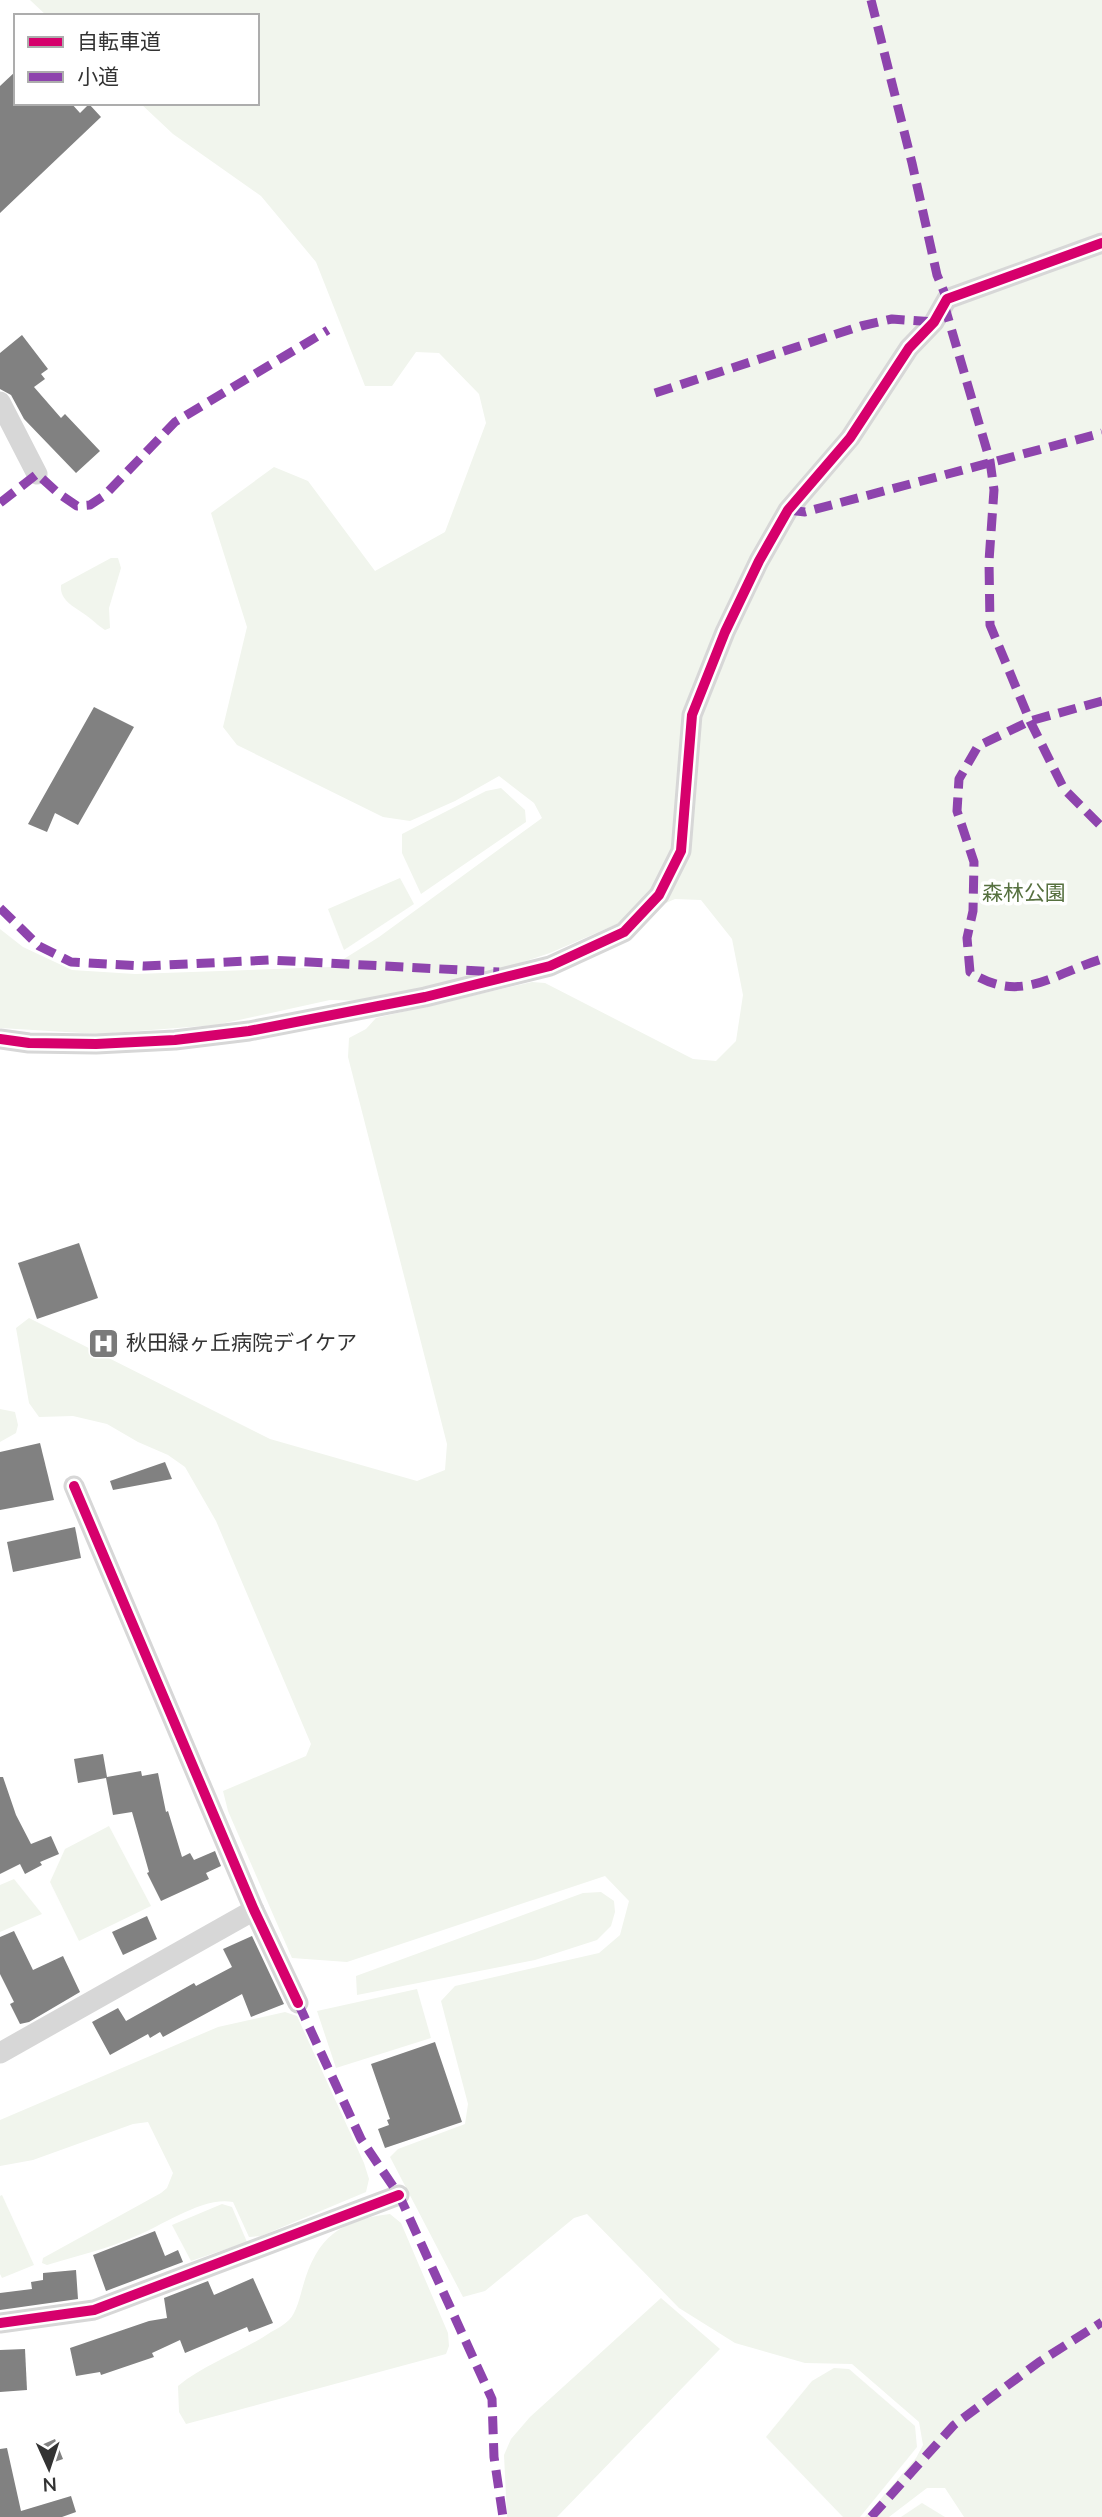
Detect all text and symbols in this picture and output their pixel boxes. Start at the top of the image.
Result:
legend [14,14,259,105]
text: 自転車道 [77,28,161,56]
text: 小道 [77,63,119,91]
park label: 森林公園 [982,879,1066,907]
hospital icon: 秋田緑ヶ丘病院デイケア [86,1326,120,1360]
place label: 秋田緑ヶ丘病院デイケア [126,1329,357,1357]
north arrow [14,2433,84,2503]
text: N [42,2471,58,2497]

